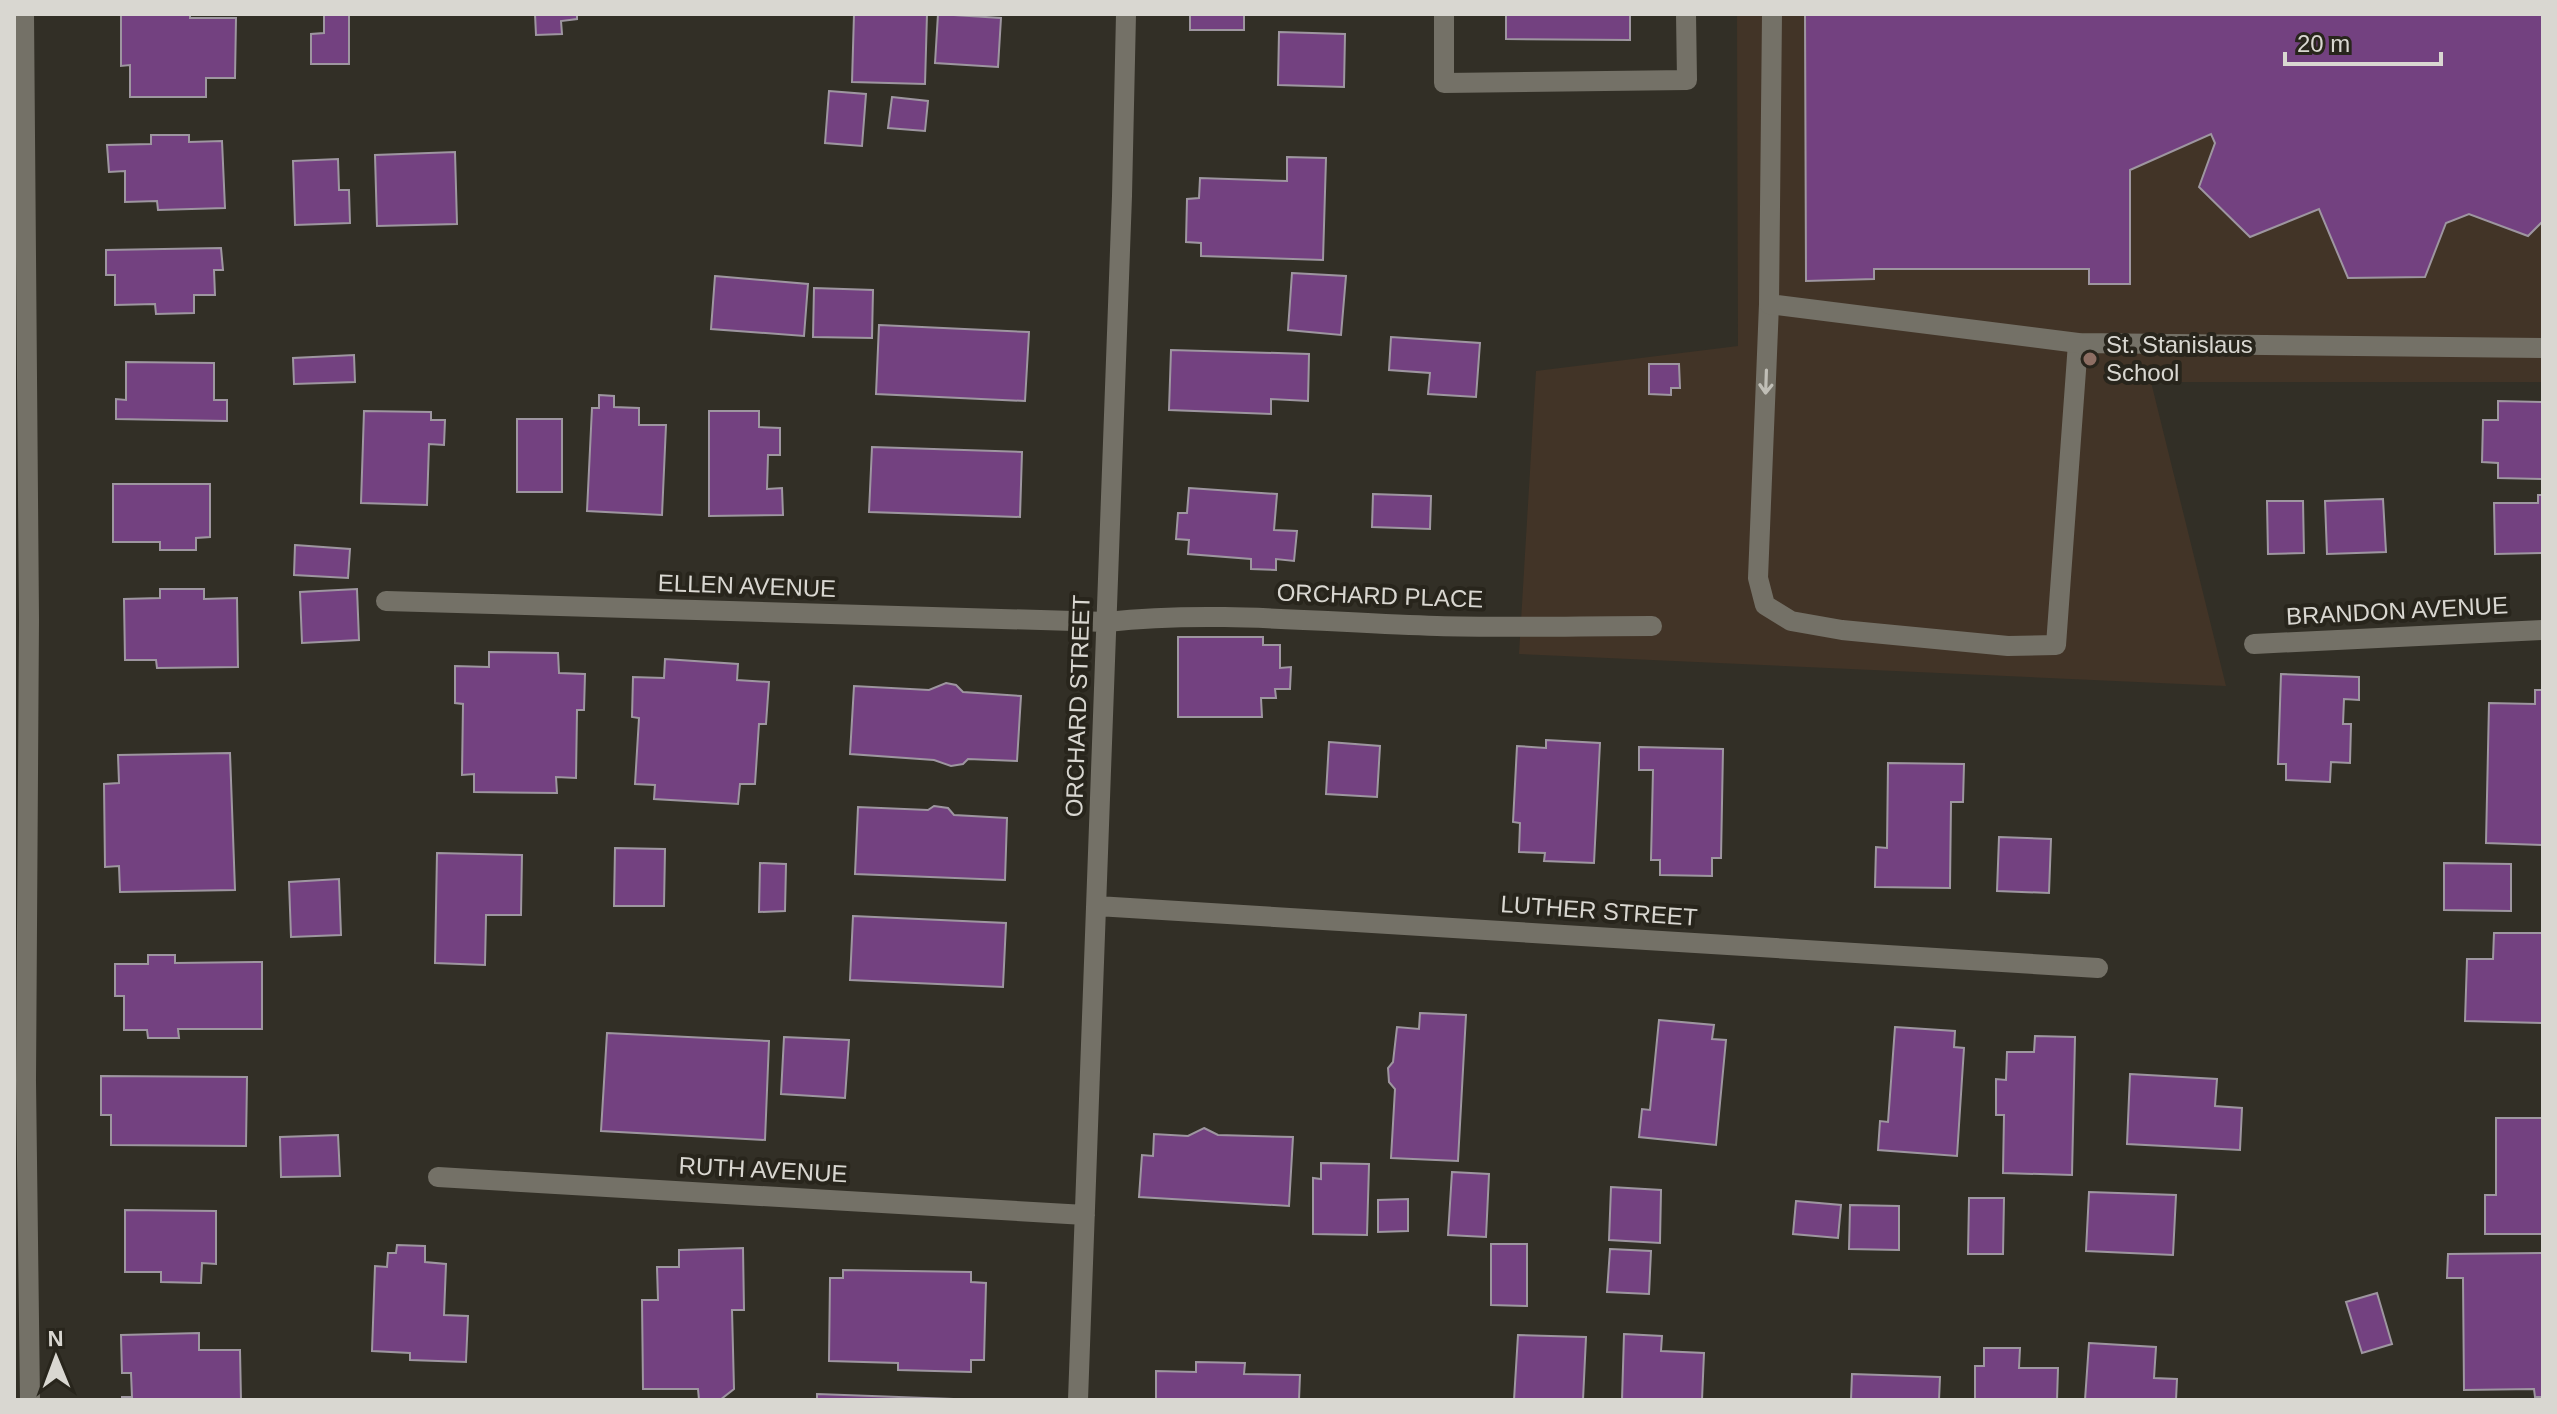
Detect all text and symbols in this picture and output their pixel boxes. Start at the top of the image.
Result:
scale bar [2285,16,2441,66]
text: 20 m [2297,30,2350,57]
place label: St. Stanislaus School [2106,331,2253,386]
marker: St. Stanislaus School [2081,350,2099,368]
one-way arrow [1758,368,1773,395]
street label: ELLEN AVENUE [657,569,837,602]
street label: ORCHARD PLACE [1276,578,1484,613]
street label: BRANDON AVENUE [2285,591,2509,630]
street label: ORCHARD STREET [1060,594,1095,818]
street label: LUTHER STREET [1500,890,1699,931]
street label: RUTH AVENUE [678,1152,848,1187]
north arrow [16,1318,96,1398]
text: N [47,1326,64,1351]

